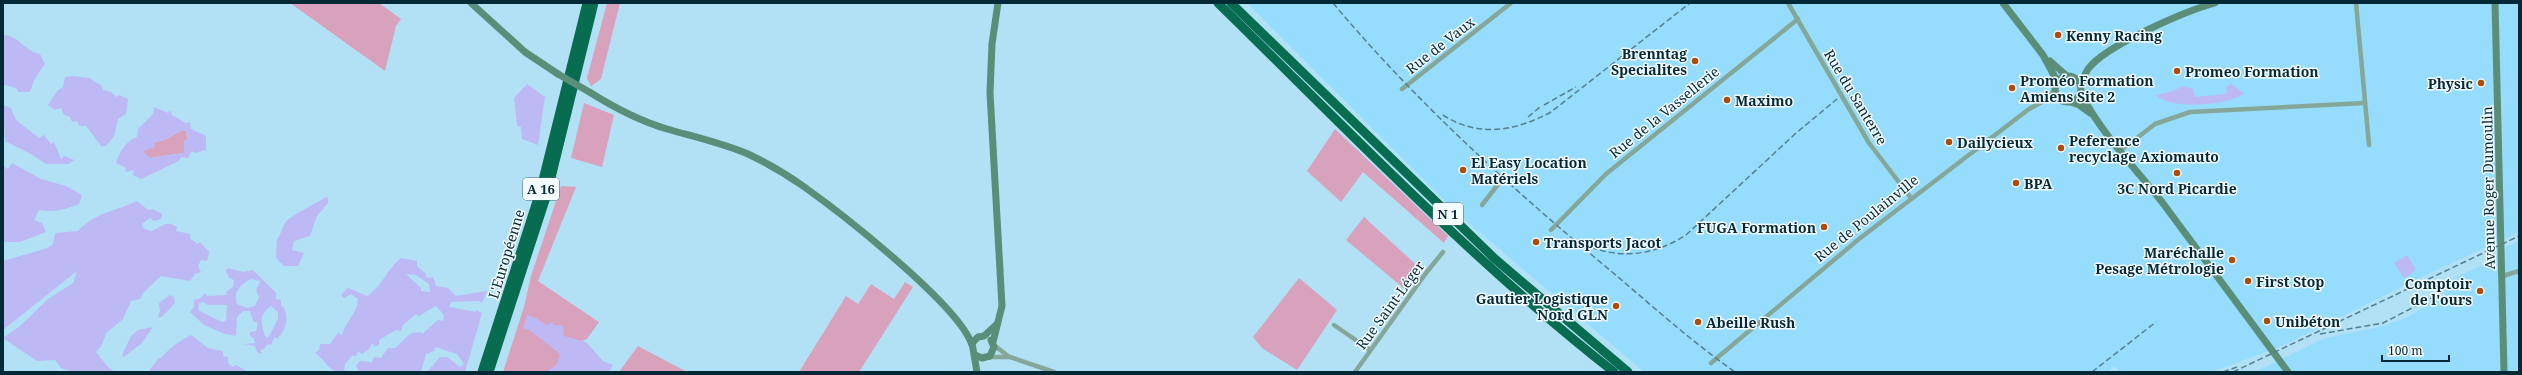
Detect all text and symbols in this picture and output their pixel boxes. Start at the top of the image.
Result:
street label: Rue de Vaux [1402,12,1479,78]
place label: Kenny Racing [2066,26,2162,45]
marker: Kenny Racing [2053,30,2063,40]
place label: Brenntag Specialites [1611,44,1687,79]
street label: Rue du Santerre [1820,46,1892,148]
marker: Brenntag Specialites [1690,56,1700,66]
street label: Rue de la Vassellerie [1605,62,1723,162]
place label: Promeo Formation [2185,62,2319,81]
marker: Promeo Formation [2172,66,2182,76]
place label: Proméo Formation Amiens Site 2 [2020,71,2154,106]
place label: Physic [2428,74,2473,93]
marker: Physic [2476,78,2486,88]
marker: Proméo Formation Amiens Site 2 [2007,83,2017,93]
place label: Maximo [1735,91,1793,110]
marker: Maximo [1722,95,1732,105]
street label: Avenue Roger Dumoulin [2477,106,2499,270]
place label: Peference recyclage Axiomauto [2069,131,2219,166]
place label: Dailycieux [1957,133,2033,152]
marker: Dailycieux [1944,137,1954,147]
marker: Peference recyclage Axiomauto [2056,143,2066,153]
place label: El Easy Location Matériels [1471,153,1587,188]
marker: El Easy Location Matériels [1458,165,1468,175]
marker: 3C Nord Picardie [2172,168,2182,178]
street label: Rue de Poulainville [1810,170,1922,266]
place label: BPA [2024,174,2053,193]
road number: A 16 [523,178,559,200]
marker: BPA [2011,178,2021,188]
place label: 3C Nord Picardie [2117,179,2237,198]
road number: N 1 [1433,203,1463,225]
street label: L'Européenne [483,207,529,301]
place label: FUGA Formation [1697,218,1816,237]
marker: FUGA Formation [1819,222,1829,232]
place label: Transports Jacot [1544,233,1662,252]
marker: Transports Jacot [1531,237,1541,247]
place label: Maréchalle Pesage Métrologie [2095,243,2224,278]
marker: Maréchalle Pesage Métrologie [2227,255,2237,265]
street label: Rue Saint-Léger [1351,256,1429,353]
place label: First Stop [2256,272,2324,291]
place label: Comptoir de l'ours [2405,274,2473,309]
marker: First Stop [2243,276,2253,286]
marker: Comptoir de l'ours [2475,286,2485,296]
place label: Gautier Logistique Nord GLN [1476,289,1608,324]
marker: Gautier Logistique Nord GLN [1611,301,1621,311]
place label: Unibéton [2275,312,2340,331]
place label: Abeille Rush [1706,313,1795,332]
marker: Unibéton [2262,316,2272,326]
marker: Abeille Rush [1693,317,1703,327]
scale bar [2382,337,2449,363]
text: 100 m [2388,342,2423,359]

